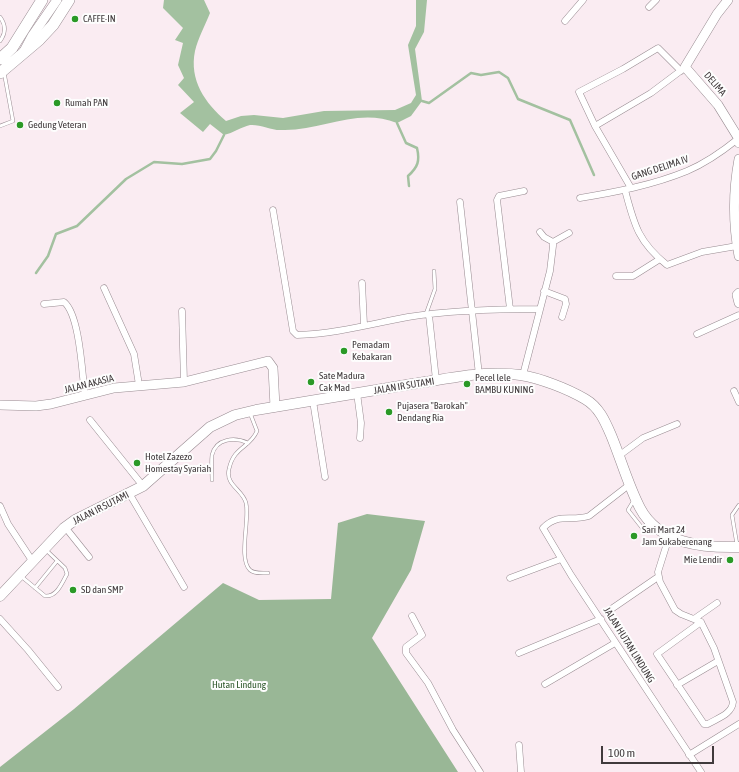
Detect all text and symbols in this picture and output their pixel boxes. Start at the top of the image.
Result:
place label: CAFFE-IN [83,13,116,25]
marker: CAFFE-IN [70,14,80,24]
street label: DELIMA [701,70,729,98]
place label: Rumah PAN [65,97,108,109]
marker: Rumah PAN [52,98,62,108]
place label: Gedung Veteran [28,119,87,131]
marker: Gedung Veteran [15,120,25,130]
street label: GANG DELIMA IV [630,153,690,183]
place label: Pemadam Kebakaran [352,339,392,362]
marker: Pemadam Kebakaran [339,346,349,356]
place label: Sate Madura Cak Mad [319,370,365,394]
street label: JALAN AKASIA [63,372,115,396]
place label: Pecel lele BAMBU KUNING [475,372,534,396]
street label: JALAN IR SUTAMI [373,375,435,397]
marker: Sate Madura Cak Mad [306,377,316,387]
marker: Pecel lele BAMBU KUNING [462,379,472,389]
place label: Pujasera "Barokah" Dendang Ria [397,400,468,424]
marker: Pujasera "Barokah" Dendang Ria [384,407,394,417]
place label: Hotel Zazezo Homestay Syariah [145,451,211,474]
marker: Hotel Zazezo Homestay Syariah [132,458,142,468]
street label: JALAN IR SUTAMI [71,489,131,527]
place label: Sari Mart 24 Jam Sukaberenang [642,524,712,548]
marker: Sari Mart 24 Jam Sukaberenang [629,531,639,541]
place label: Mie Lendir [684,554,722,566]
marker: Mie Lendir [725,555,735,565]
place label: SD dan SMP [81,584,124,596]
marker: SD dan SMP [68,585,78,595]
street label: JALAN HUTAN LINDUNG [601,605,657,685]
park label: Hutan Lindung [212,679,266,691]
scale bar [603,738,716,764]
text: 100 m [608,746,635,760]

